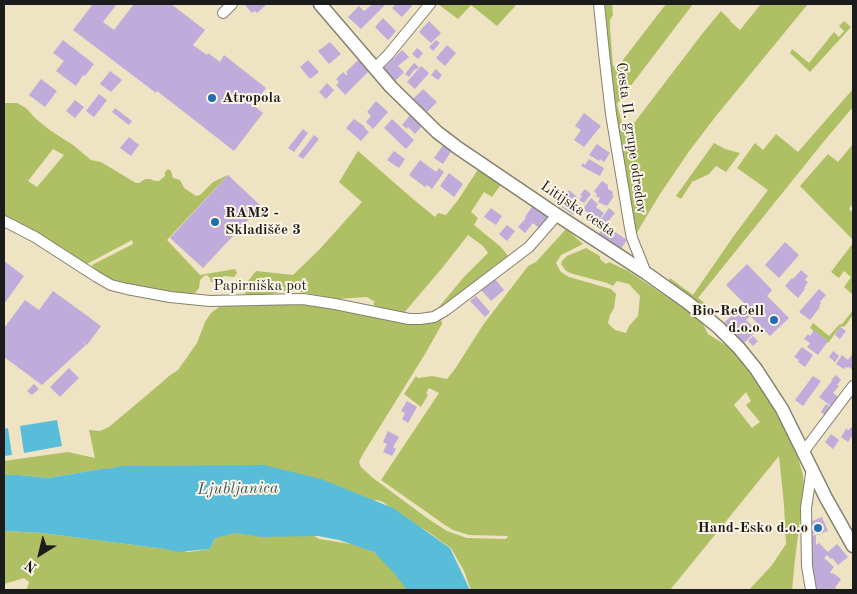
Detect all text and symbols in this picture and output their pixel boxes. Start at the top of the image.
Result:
street label: Cesta II. grupe odredov [611,61,651,215]
place label: Atropola [222,89,281,107]
marker: Atropola [206,92,218,104]
street label: Litijska cesta [537,177,619,241]
place label: RAM2 - Skladišče 3 [225,204,301,239]
marker: RAM2 - Skladišče 3 [209,216,221,228]
street label: Papirniška pot [213,277,307,295]
place label: Bio-ReCell d.o.o. [692,302,764,337]
marker: Bio-ReCell d.o.o. [768,314,780,326]
water label: Ljubljanica [197,479,279,499]
place label: Hand-Esko d.o.o [698,519,808,537]
marker: Hand-Esko d.o.o [812,522,824,534]
north arrow [15,529,65,579]
text: N [23,557,40,575]

